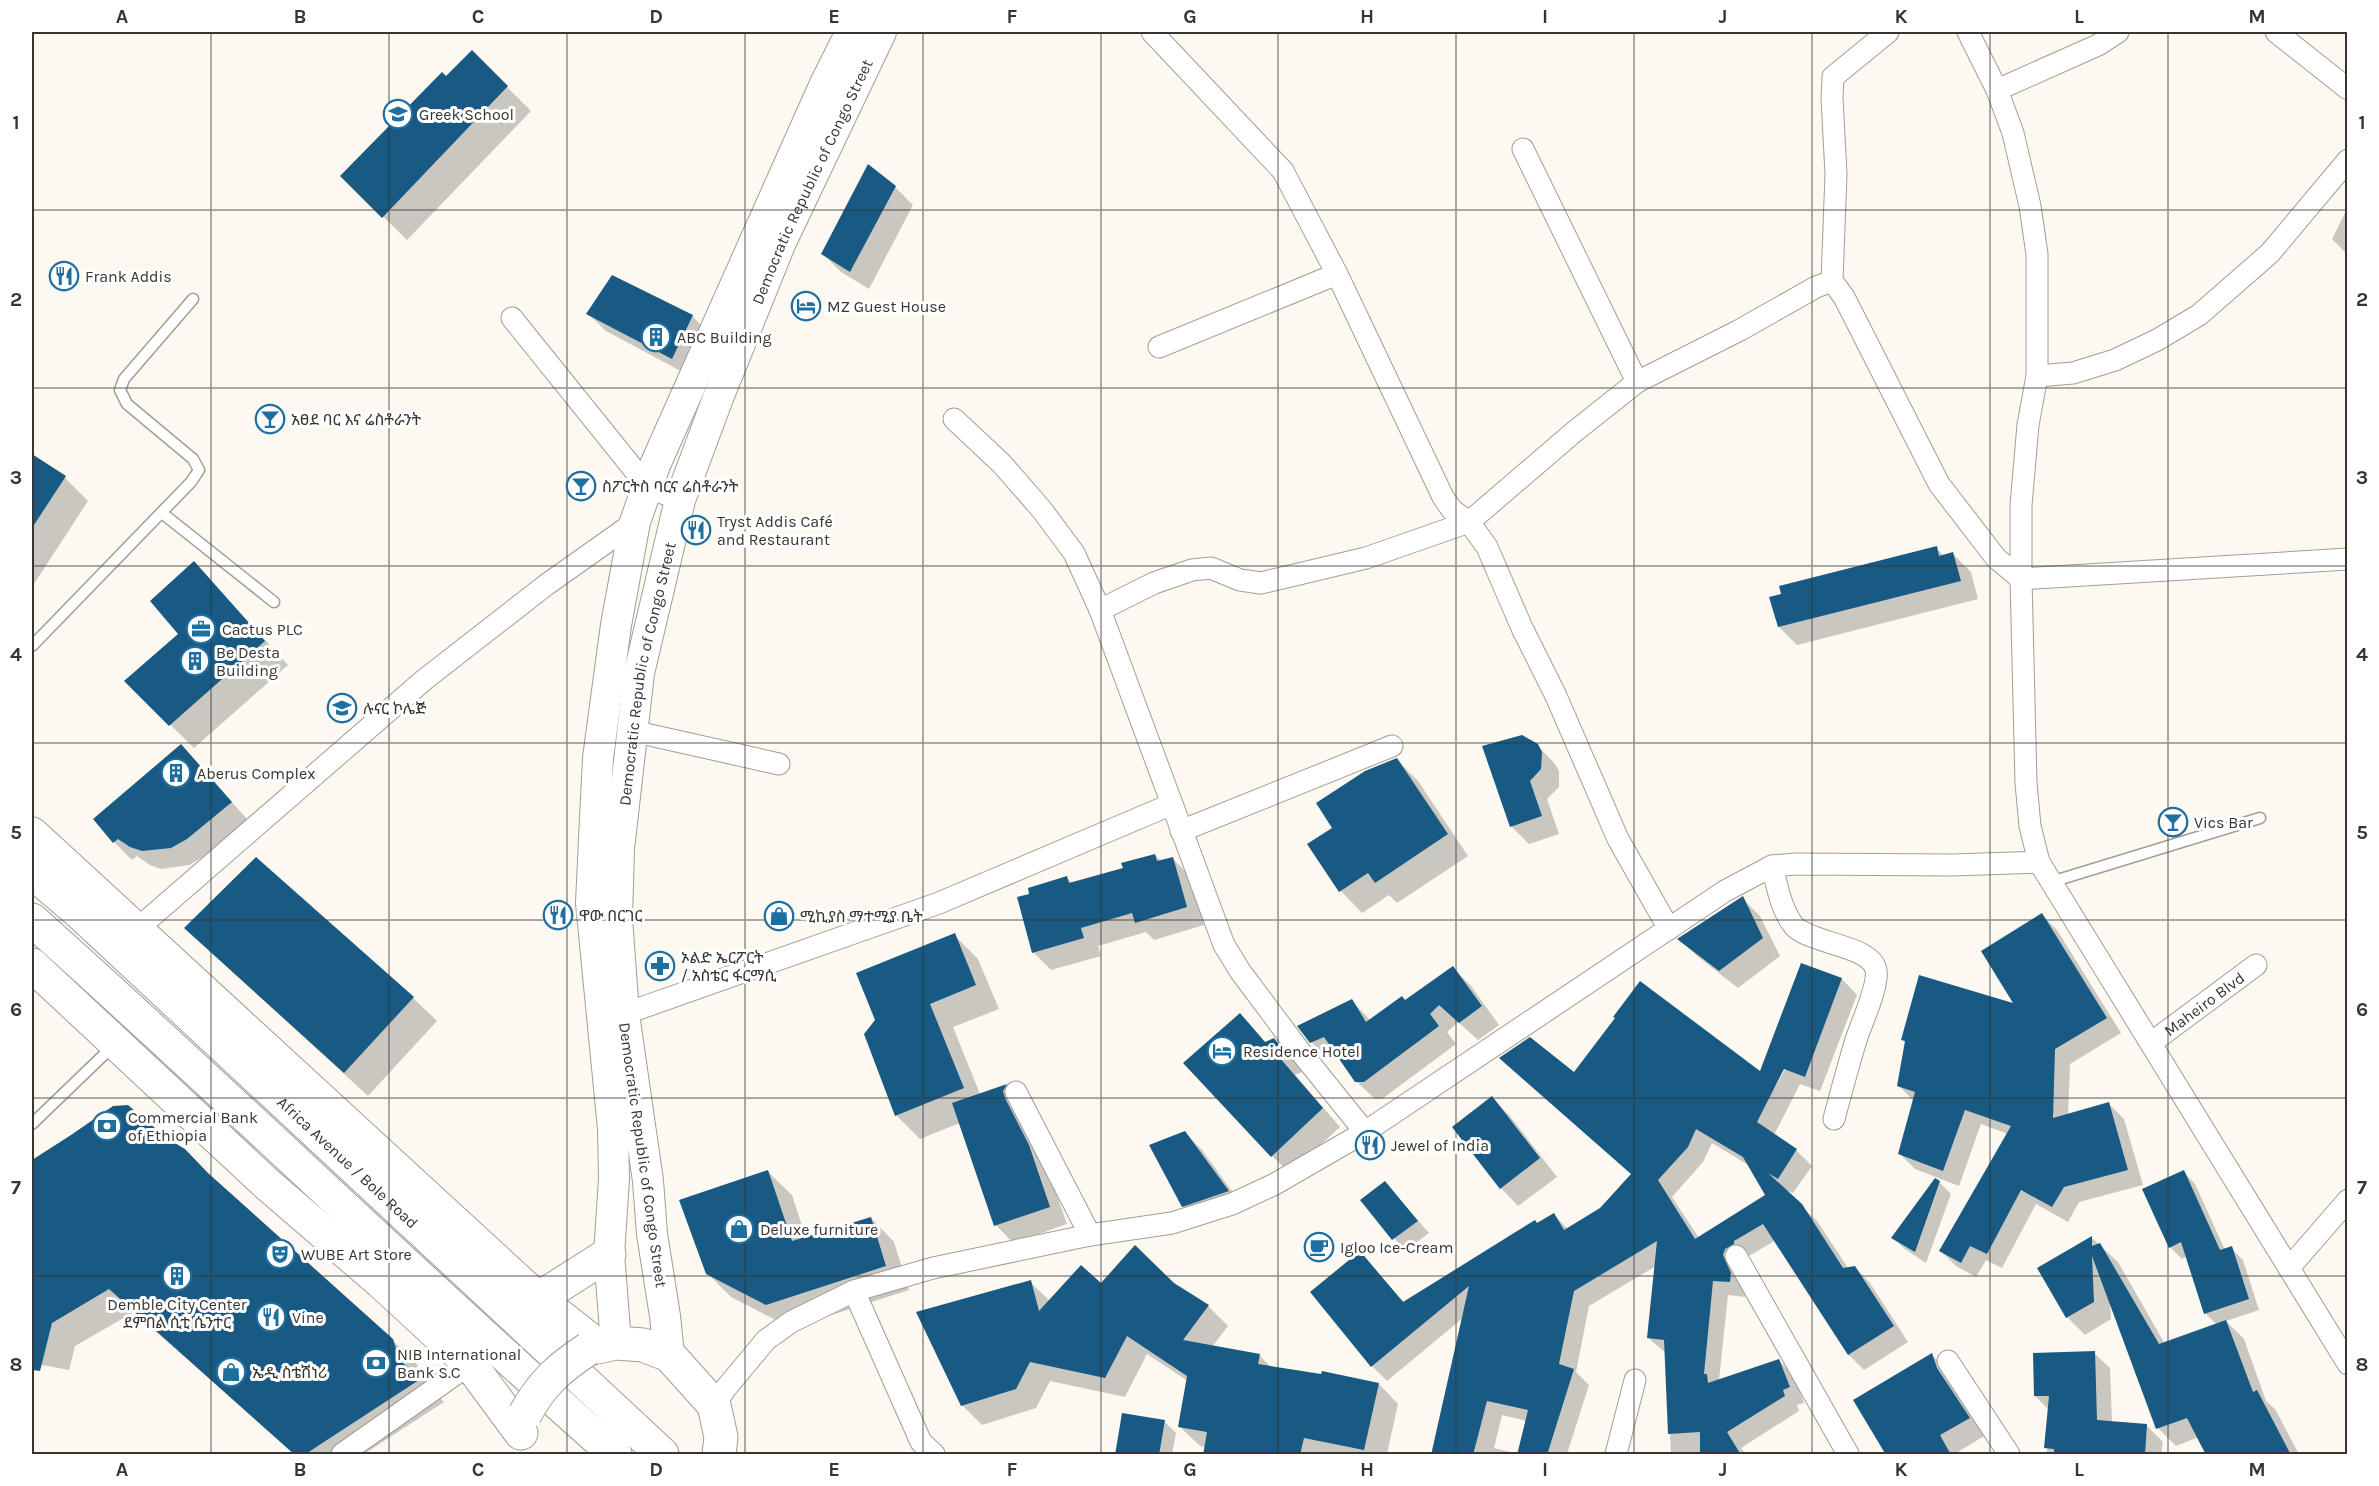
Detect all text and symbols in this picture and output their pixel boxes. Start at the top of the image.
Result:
text: A [116,5,129,28]
text: B [294,5,306,28]
text: C [472,5,484,28]
text: D [649,5,663,28]
text: E [828,5,840,28]
text: F [1007,5,1018,28]
text: G [1183,5,1197,28]
text: H [1360,5,1374,28]
text: I [1542,5,1548,28]
text: J [1719,5,1727,28]
text: K [1894,5,1908,28]
text: L [2074,5,2084,28]
text: M [2248,5,2266,28]
street label: Democratic Republic of Congo Street [747,56,876,307]
school or university icon: Greek School [382,98,414,130]
place label: Greek School [419,105,514,124]
text: 1 [12,111,20,134]
text: 1 [2358,111,2366,134]
restaurant icon: Frank Addis [48,260,80,292]
place label: Frank Addis [85,267,172,286]
text: 2 [10,288,22,311]
text: 2 [2356,288,2368,311]
hotel icon: MZ Guest House [790,290,822,322]
place label: MZ Guest House [827,297,946,316]
building icon: ABC Building [640,321,672,353]
place label: ABC Building [677,328,772,347]
bar icon: አፀደ ባር እና ሬስቶራንት [254,403,286,435]
place label: አፀደ ባር እና ሬስቶራንት [291,410,421,429]
text: 3 [10,466,22,489]
text: 3 [2356,466,2368,489]
bar icon: ስፖርትስ ባርና ሬስቶራንት [565,470,597,502]
place label: ስፖርትስ ባርና ሬስቶራንት [602,477,739,496]
place label: Tryst Addis Café and Restaurant [717,512,833,549]
restaurant icon: Tryst Addis Café and Restaurant [680,514,712,546]
street label: Democratic Republic of Congo Street [614,540,679,807]
office icon: Cactus PLC [185,613,217,645]
place label: Cactus PLC [222,620,303,639]
text: 4 [10,643,22,666]
place label: Be Desta Building [216,643,280,680]
text: 4 [2356,643,2368,666]
building icon: Be Desta Building [179,645,211,677]
school or university icon: ሉናር ኮሌጅ [326,692,358,724]
place label: ሉናር ኮሌጅ [363,699,426,718]
building icon: Aberus Complex [160,757,192,789]
place label: Aberus Complex [197,764,315,783]
bar icon: Vics Bar [2157,806,2189,838]
place label: Vics Bar [2194,813,2253,832]
text: 5 [10,821,22,844]
text: 5 [2356,821,2368,844]
restaurant icon: ዋው በርገር [542,899,574,931]
shop icon: ሚኪያስ ማተሚያ ቤት [763,900,795,932]
place label: ዋው በርገር [579,906,642,925]
place label: ሚኪያስ ማተሚያ ቤት [800,907,923,926]
place label: ኦልድ ኤርፖርት / አስቴር ፋርማሲ [681,948,777,985]
pharmacy icon: ኦልድ ኤርፖርት / አስቴር ፋርማሲ [644,950,676,982]
street label: Maheiro Blvd [2160,968,2248,1040]
text: 6 [10,998,22,1021]
text: 6 [2356,998,2368,1021]
street label: Democratic Republic of Congo Street [615,1021,671,1289]
hotel icon: Residence Hotel [1206,1035,1238,1067]
place label: Residence Hotel [1243,1042,1360,1061]
street label: Africa Avenue / Bole Road [274,1092,422,1232]
place label: Commercial Bank of Ethiopia [128,1108,258,1145]
bank icon: Commercial Bank of Ethiopia [91,1110,123,1142]
restaurant icon: Jewel of India [1354,1129,1386,1161]
place label: Jewel of India [1391,1136,1489,1155]
text: 7 [11,1176,21,1199]
text: 7 [2357,1176,2367,1199]
shop icon: Deluxe furniture [723,1213,755,1245]
place label: Deluxe furniture [760,1220,878,1239]
cafe icon: Igloo Ice-Cream [1303,1231,1335,1263]
theatre icon: WUBE Art Store [264,1238,296,1270]
place label: Igloo Ice-Cream [1340,1238,1453,1257]
place label: WUBE Art Store [301,1245,412,1264]
building icon: Demble City Center ደምበል ሲቲ ሴንተር [161,1260,193,1292]
place label: Demble City Center ደምበል ሲቲ ሴንተር [107,1295,247,1332]
restaurant icon: Vine [255,1301,287,1333]
place label: Vine [292,1308,324,1327]
place label: NIB International Bank S.C [397,1345,521,1382]
bank icon: NIB International Bank S.C [360,1347,392,1379]
text: 8 [10,1353,22,1376]
text: 8 [2356,1353,2368,1376]
shop icon: ኤዲ ስቴሽነሪ [215,1356,247,1388]
place label: ኤዲ ስቴሽነሪ [252,1363,327,1382]
text: A [116,1458,129,1481]
text: B [294,1458,306,1481]
text: C [472,1458,484,1481]
text: D [649,1458,663,1481]
text: E [828,1458,840,1481]
text: F [1007,1458,1018,1481]
text: G [1183,1458,1197,1481]
text: H [1360,1458,1374,1481]
text: I [1542,1458,1548,1481]
text: J [1719,1458,1727,1481]
text: K [1894,1458,1908,1481]
text: L [2074,1458,2084,1481]
text: M [2248,1458,2266,1481]

